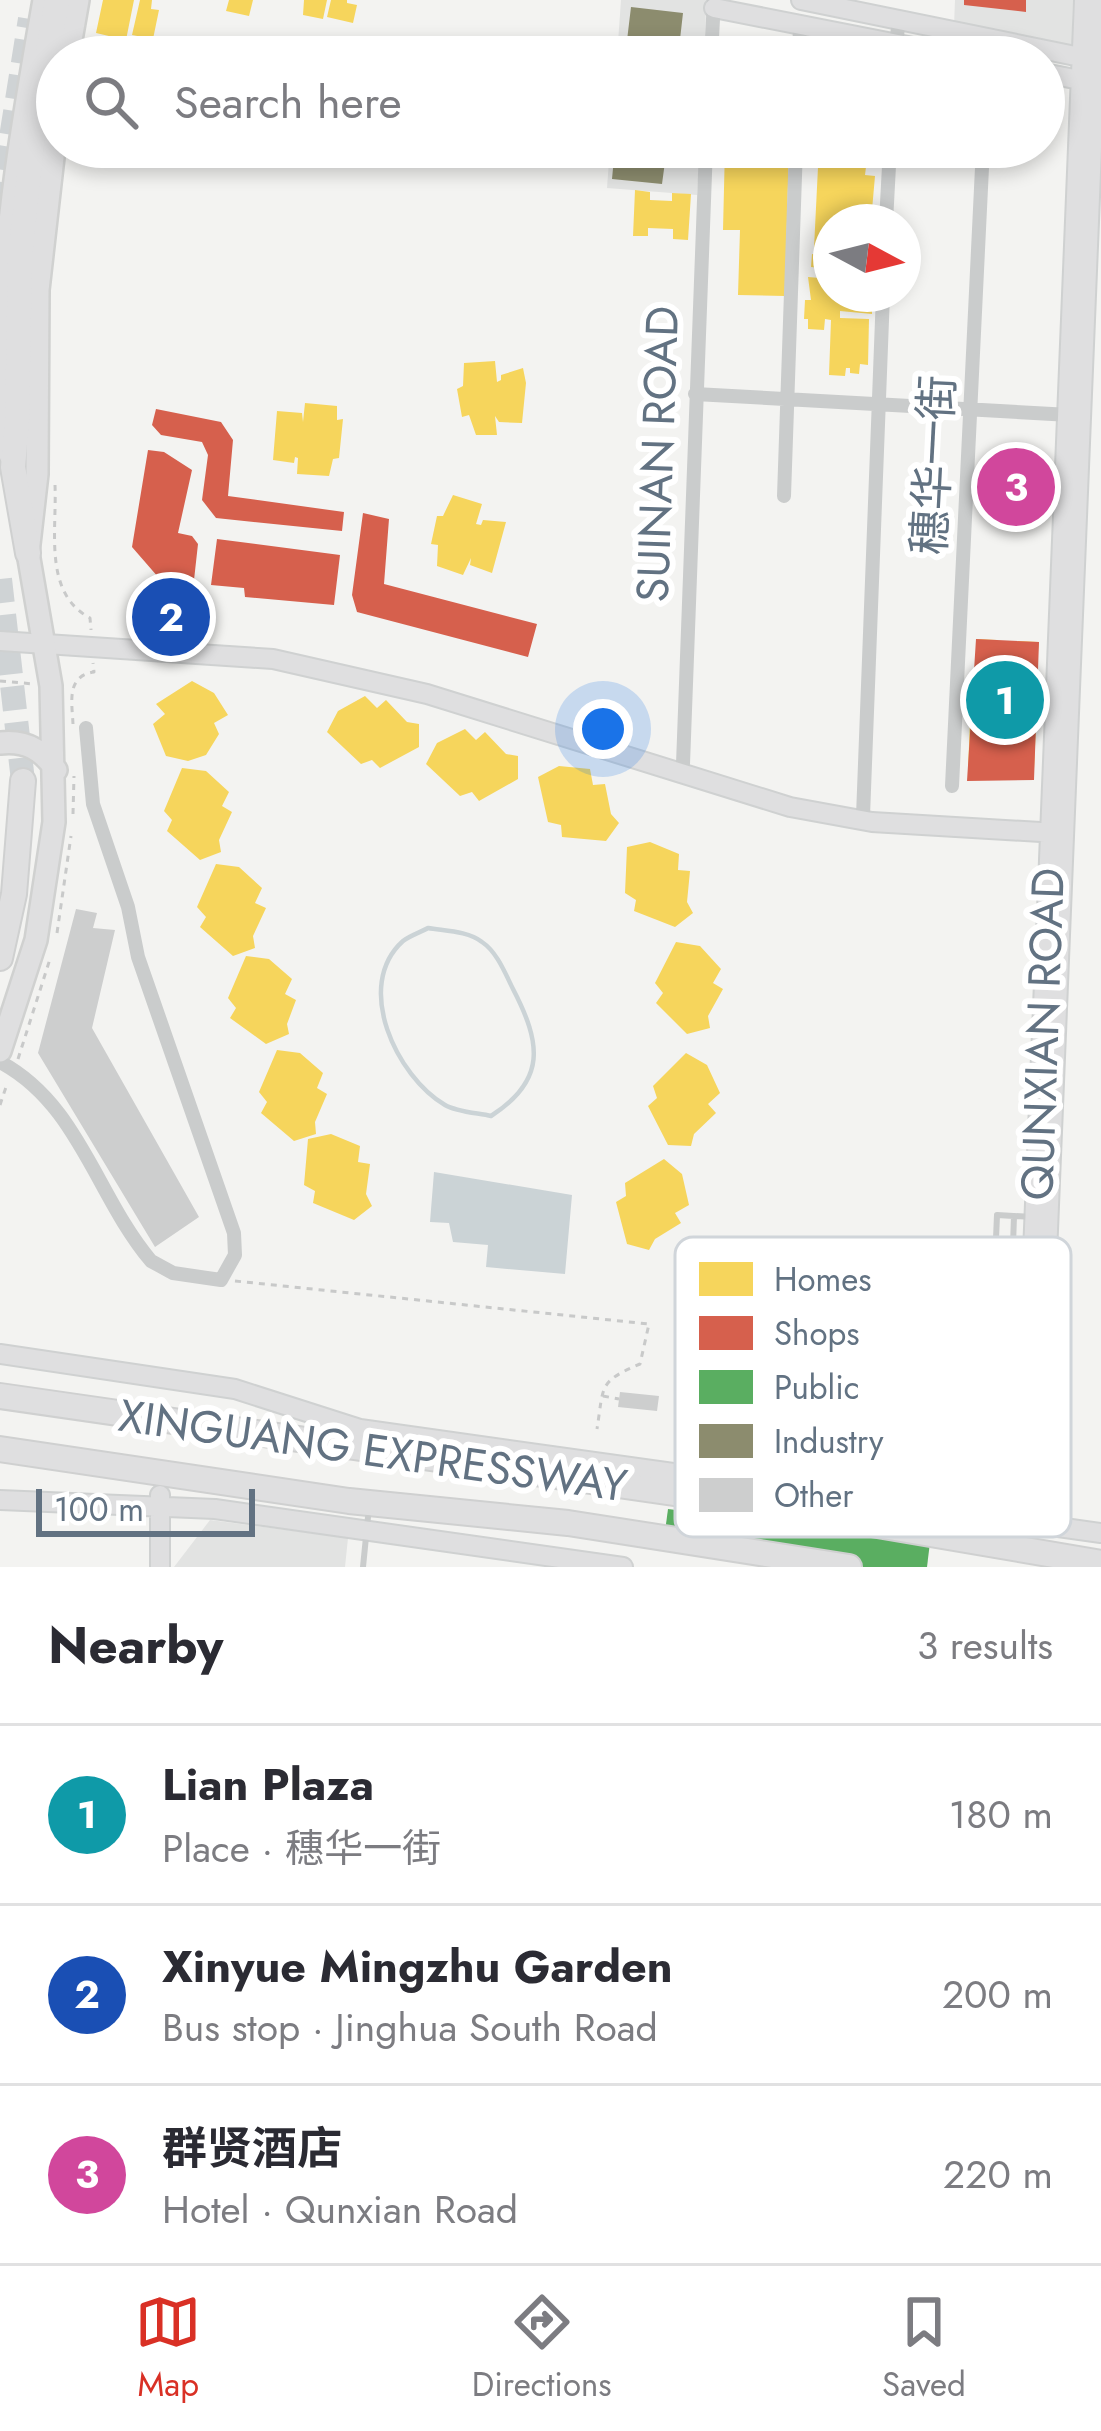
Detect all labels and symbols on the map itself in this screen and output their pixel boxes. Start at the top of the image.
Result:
north arrow [813,204,921,312]
street label: SUINAN ROAD [620,305,695,603]
street label: 穗华一街 [896,373,971,557]
pin: 3 [977,442,1055,532]
pin: 2 [132,572,210,662]
pin: 1 [966,655,1044,745]
your location [573,699,633,759]
street label: QUNXIAN ROAD [1004,867,1081,1201]
legend [675,1237,1071,1537]
text: Homes [774,1256,872,1303]
text: Shops [774,1310,860,1357]
text: Public [774,1364,860,1411]
street label: XINGUANG EXPRESSWAY [115,1383,632,1518]
text: Industry [774,1418,884,1465]
text: Other [774,1472,854,1519]
scale bar [36,1483,255,1536]

